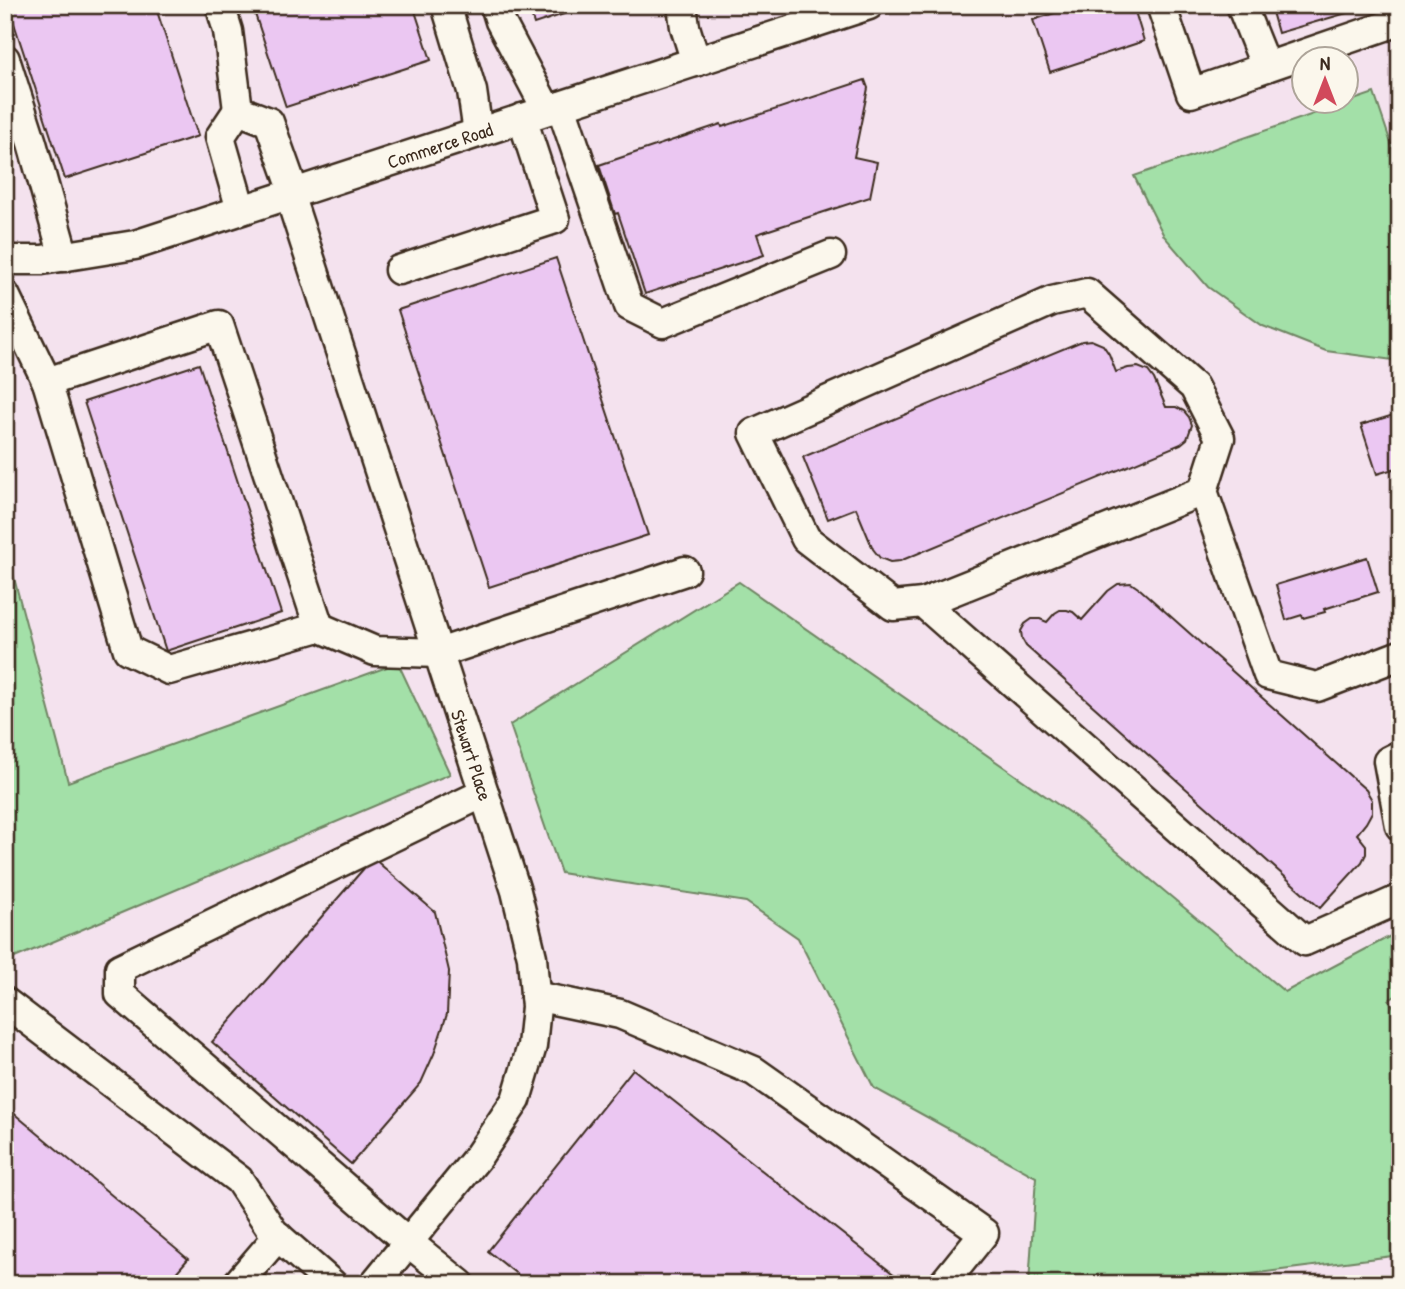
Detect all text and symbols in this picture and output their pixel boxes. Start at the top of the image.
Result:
north arrow [1290,46,1360,116]
text: N [1320,50,1330,76]
street label: Commerce Road [384,116,496,175]
street label: Stewart Place [445,706,499,804]

